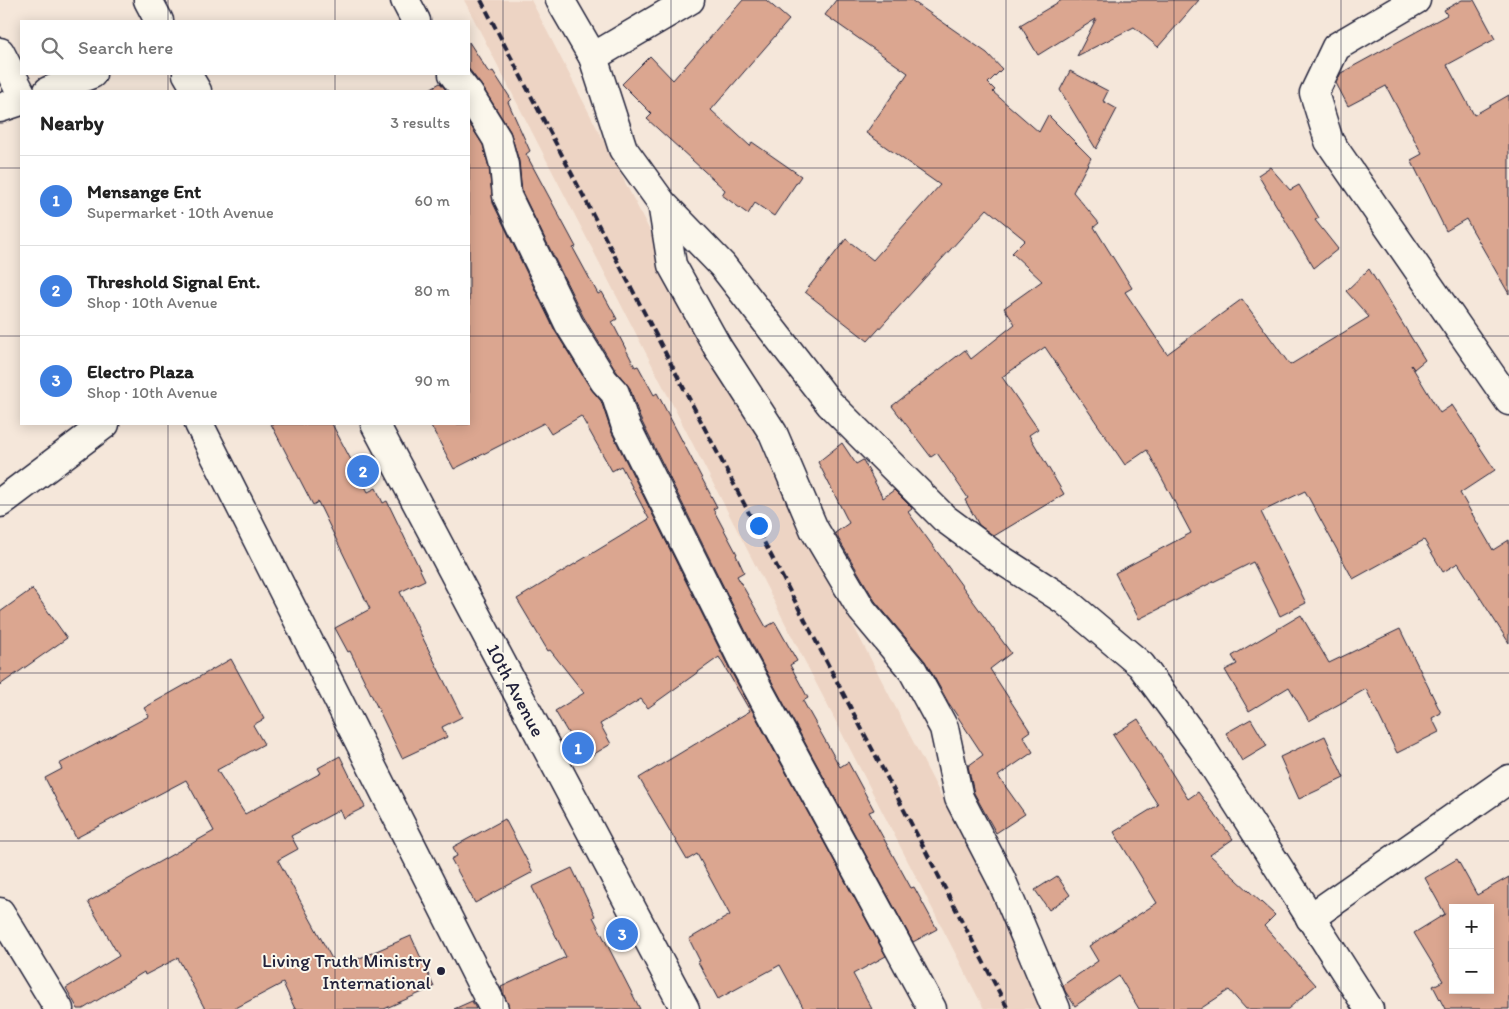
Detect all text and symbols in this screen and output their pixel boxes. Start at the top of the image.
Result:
search box [20,20,470,75]
icon: search [38,34,66,62]
text: Search here [78,36,173,59]
text: Nearby [40,110,104,135]
text: 3 results [390,113,450,132]
text: Mensange Ent [87,180,201,203]
text: 1 [52,191,60,210]
text: 60 m [415,191,450,210]
text: Supermarket · 10th Avenue [87,203,274,222]
text: Threshold Signal Ent. [87,270,260,293]
text: 2 [52,281,60,300]
text: 80 m [414,281,450,300]
text: Shop · 10th Avenue [87,293,218,312]
text: Electro Plaza [87,360,194,383]
text: 3 [52,371,60,390]
text: 90 m [415,371,450,390]
text: Shop · 10th Avenue [87,383,218,402]
pin: 2 [347,452,379,490]
your location [746,513,772,539]
street label: 10th Avenue [481,640,550,741]
pin: 1 [562,729,594,767]
map controls [1449,904,1494,994]
button: + [1449,904,1494,949]
pin: 3 [606,915,638,953]
place label: Living Truth Ministry International [262,949,432,994]
button: − [1449,949,1494,994]
marker: Living Truth Ministry International [435,965,447,977]

